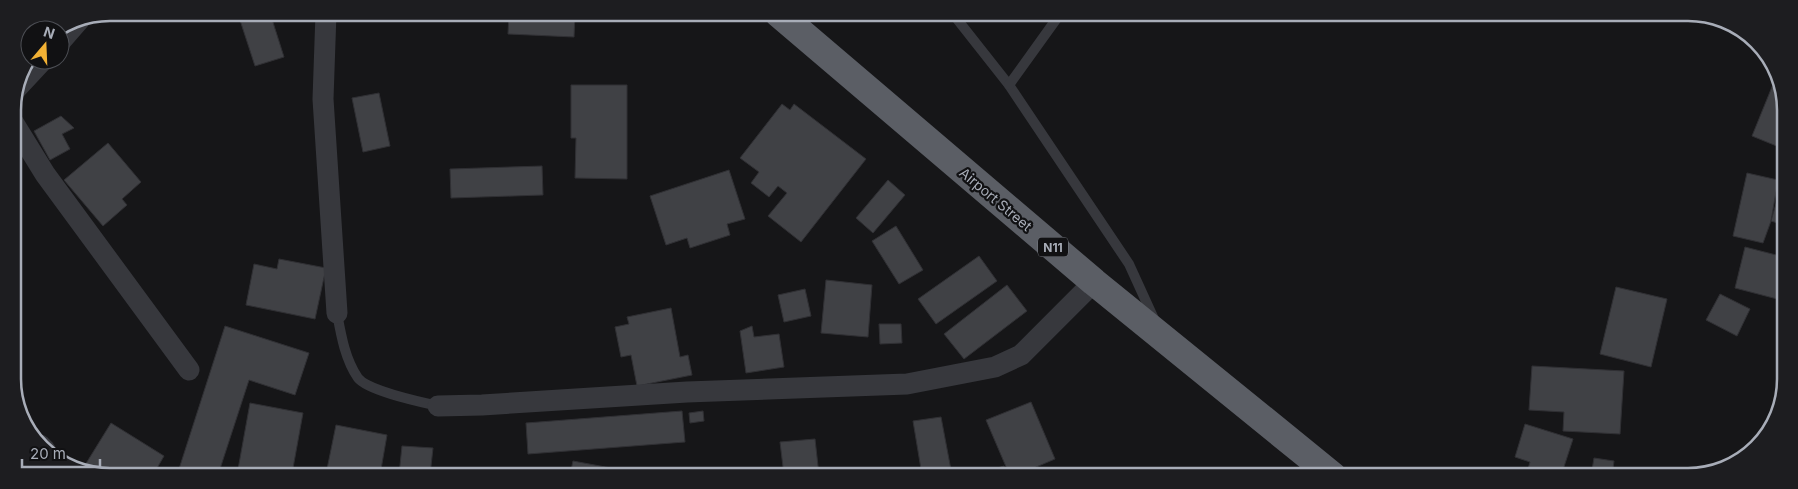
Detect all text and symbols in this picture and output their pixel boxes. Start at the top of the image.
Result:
north arrow [20,20,70,70]
text: N [42,22,57,42]
street label: Airport Street [956,164,1036,234]
road number: N11 [1038,238,1068,256]
scale bar [22,436,100,468]
text: 20 m [30,444,66,463]

